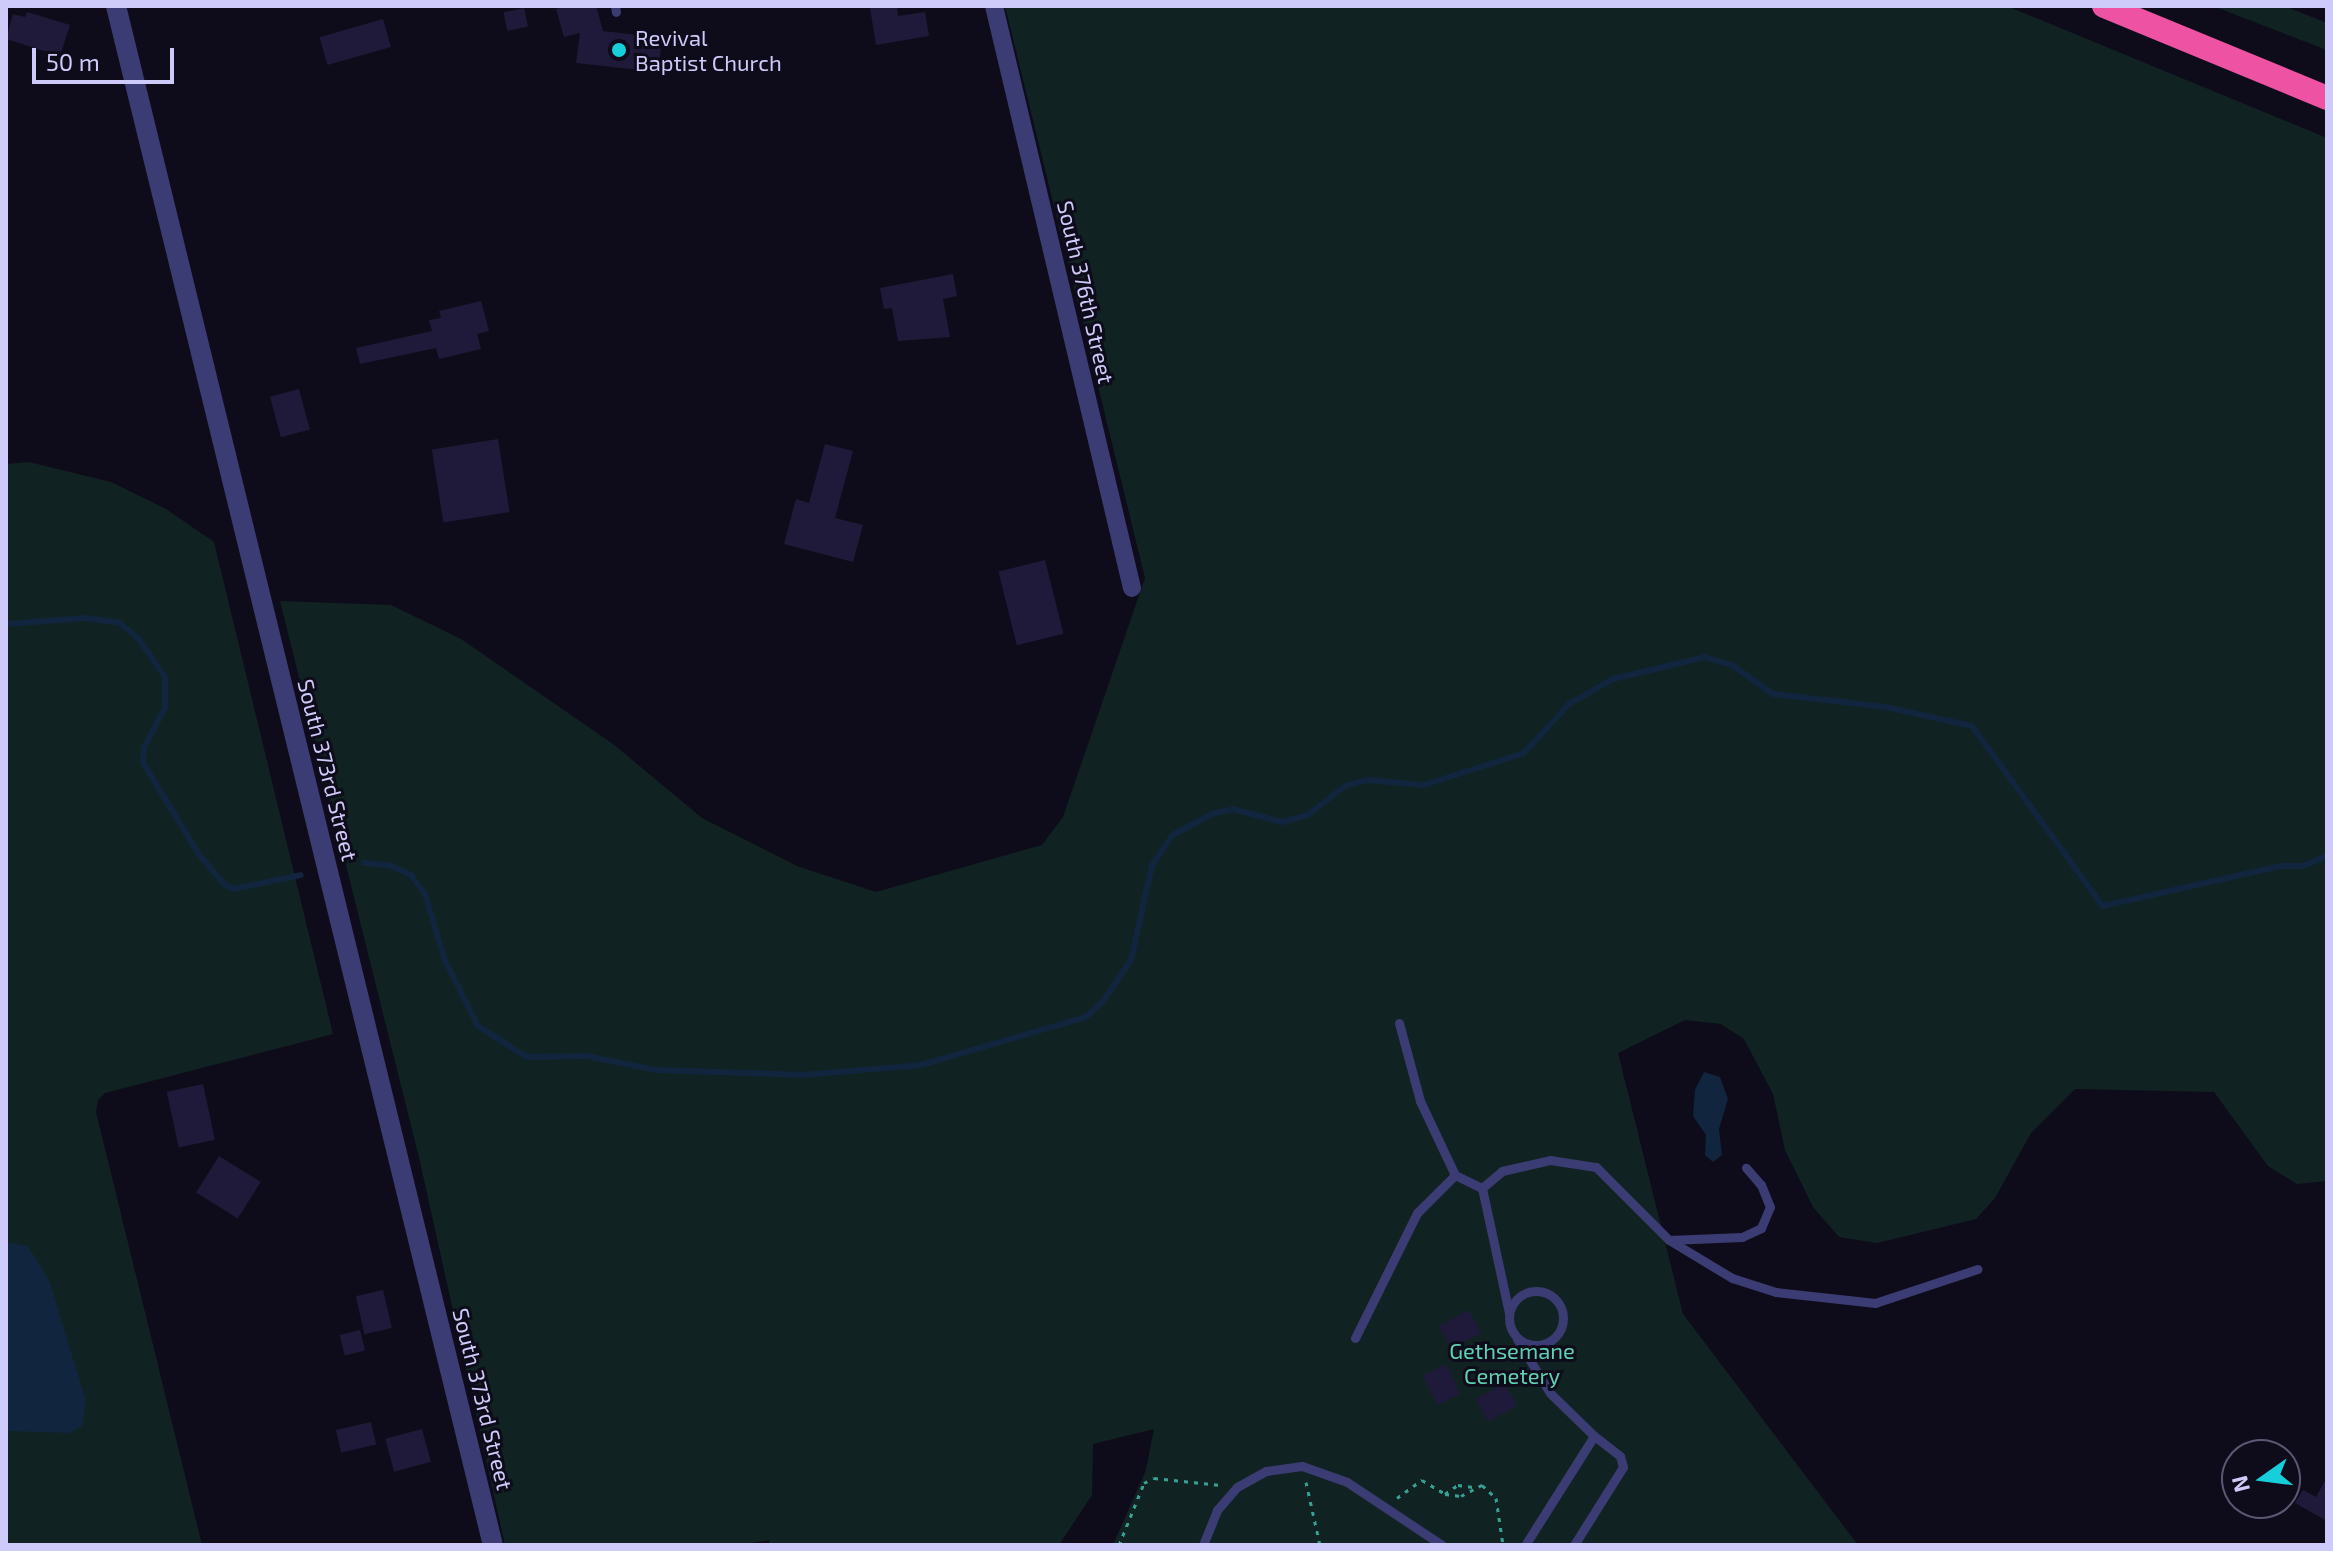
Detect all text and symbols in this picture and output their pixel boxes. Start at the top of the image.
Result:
place label: Revival Baptist Church [635,24,782,76]
scale bar [36,32,178,82]
marker: Revival Baptist Church [610,41,628,59]
text: 50 m [46,47,100,76]
street label: South 376th Street [1052,198,1120,386]
street label: South 373rd Street [293,676,363,864]
street label: South 373rd Street [448,1305,518,1493]
park label: Gethsemane Cemetery [1449,1337,1575,1388]
north arrow [2221,1439,2301,1519]
text: N [2225,1473,2254,1495]

